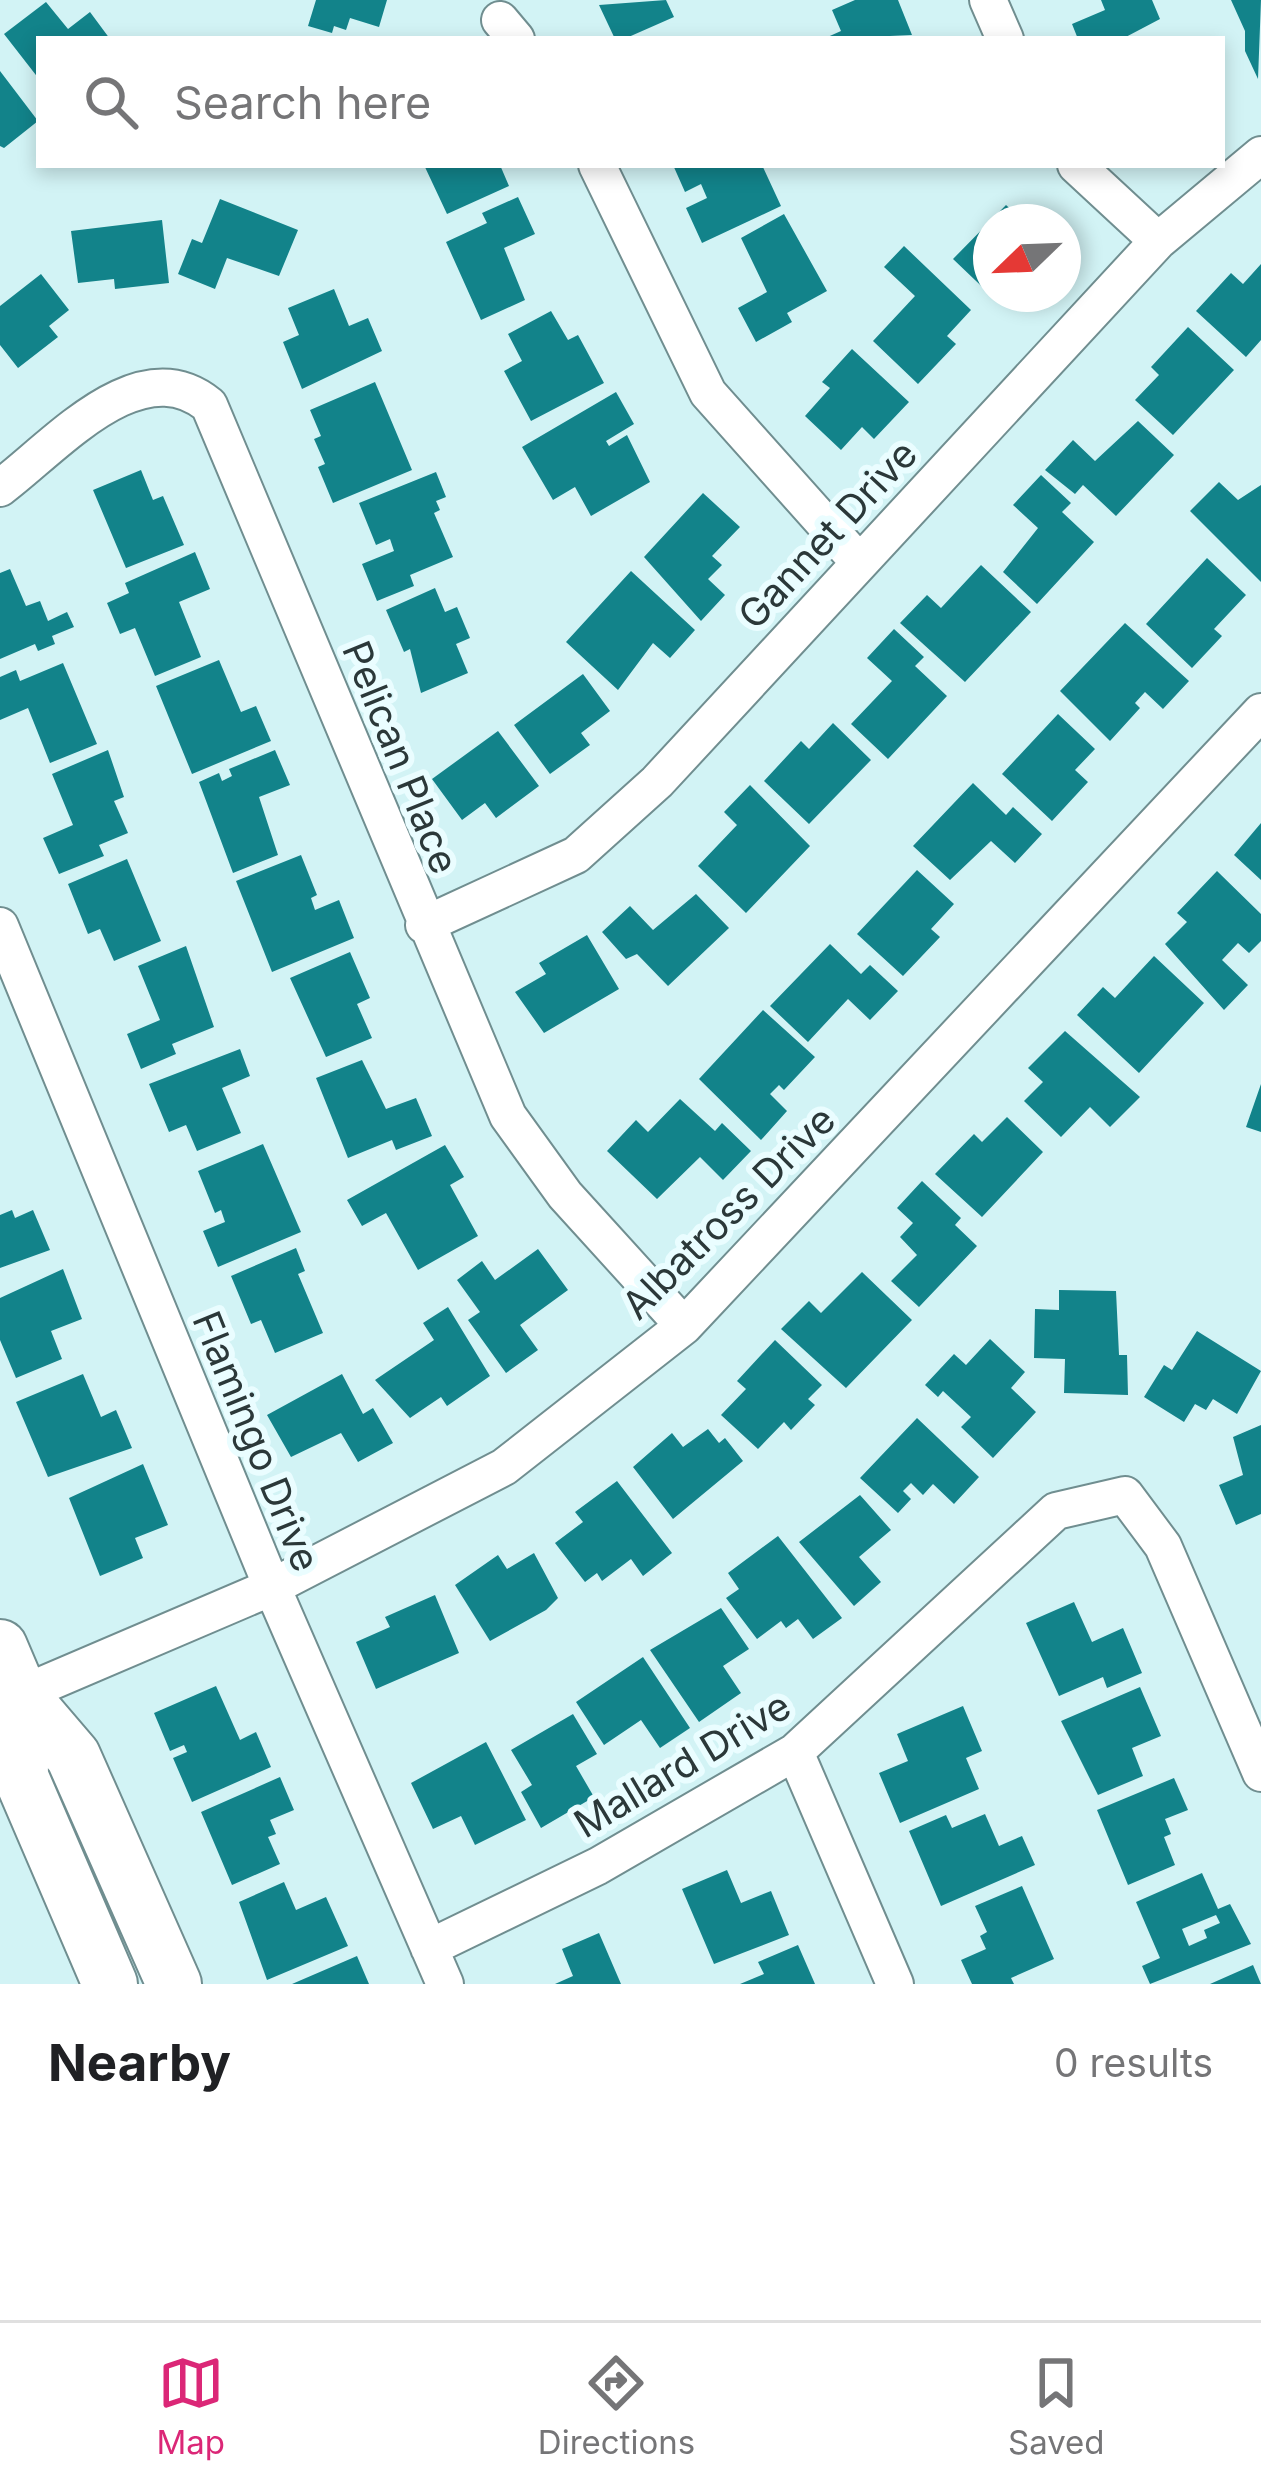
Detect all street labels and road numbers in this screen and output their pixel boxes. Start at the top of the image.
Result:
street label: Gannet Drive [728,430,926,638]
street label: Pelican Place [333,634,469,880]
street label: Albatross Drive [612,1096,844,1328]
street label: Flamingo Drive [184,1304,330,1578]
street label: Mallard Drive [565,1681,799,1847]

